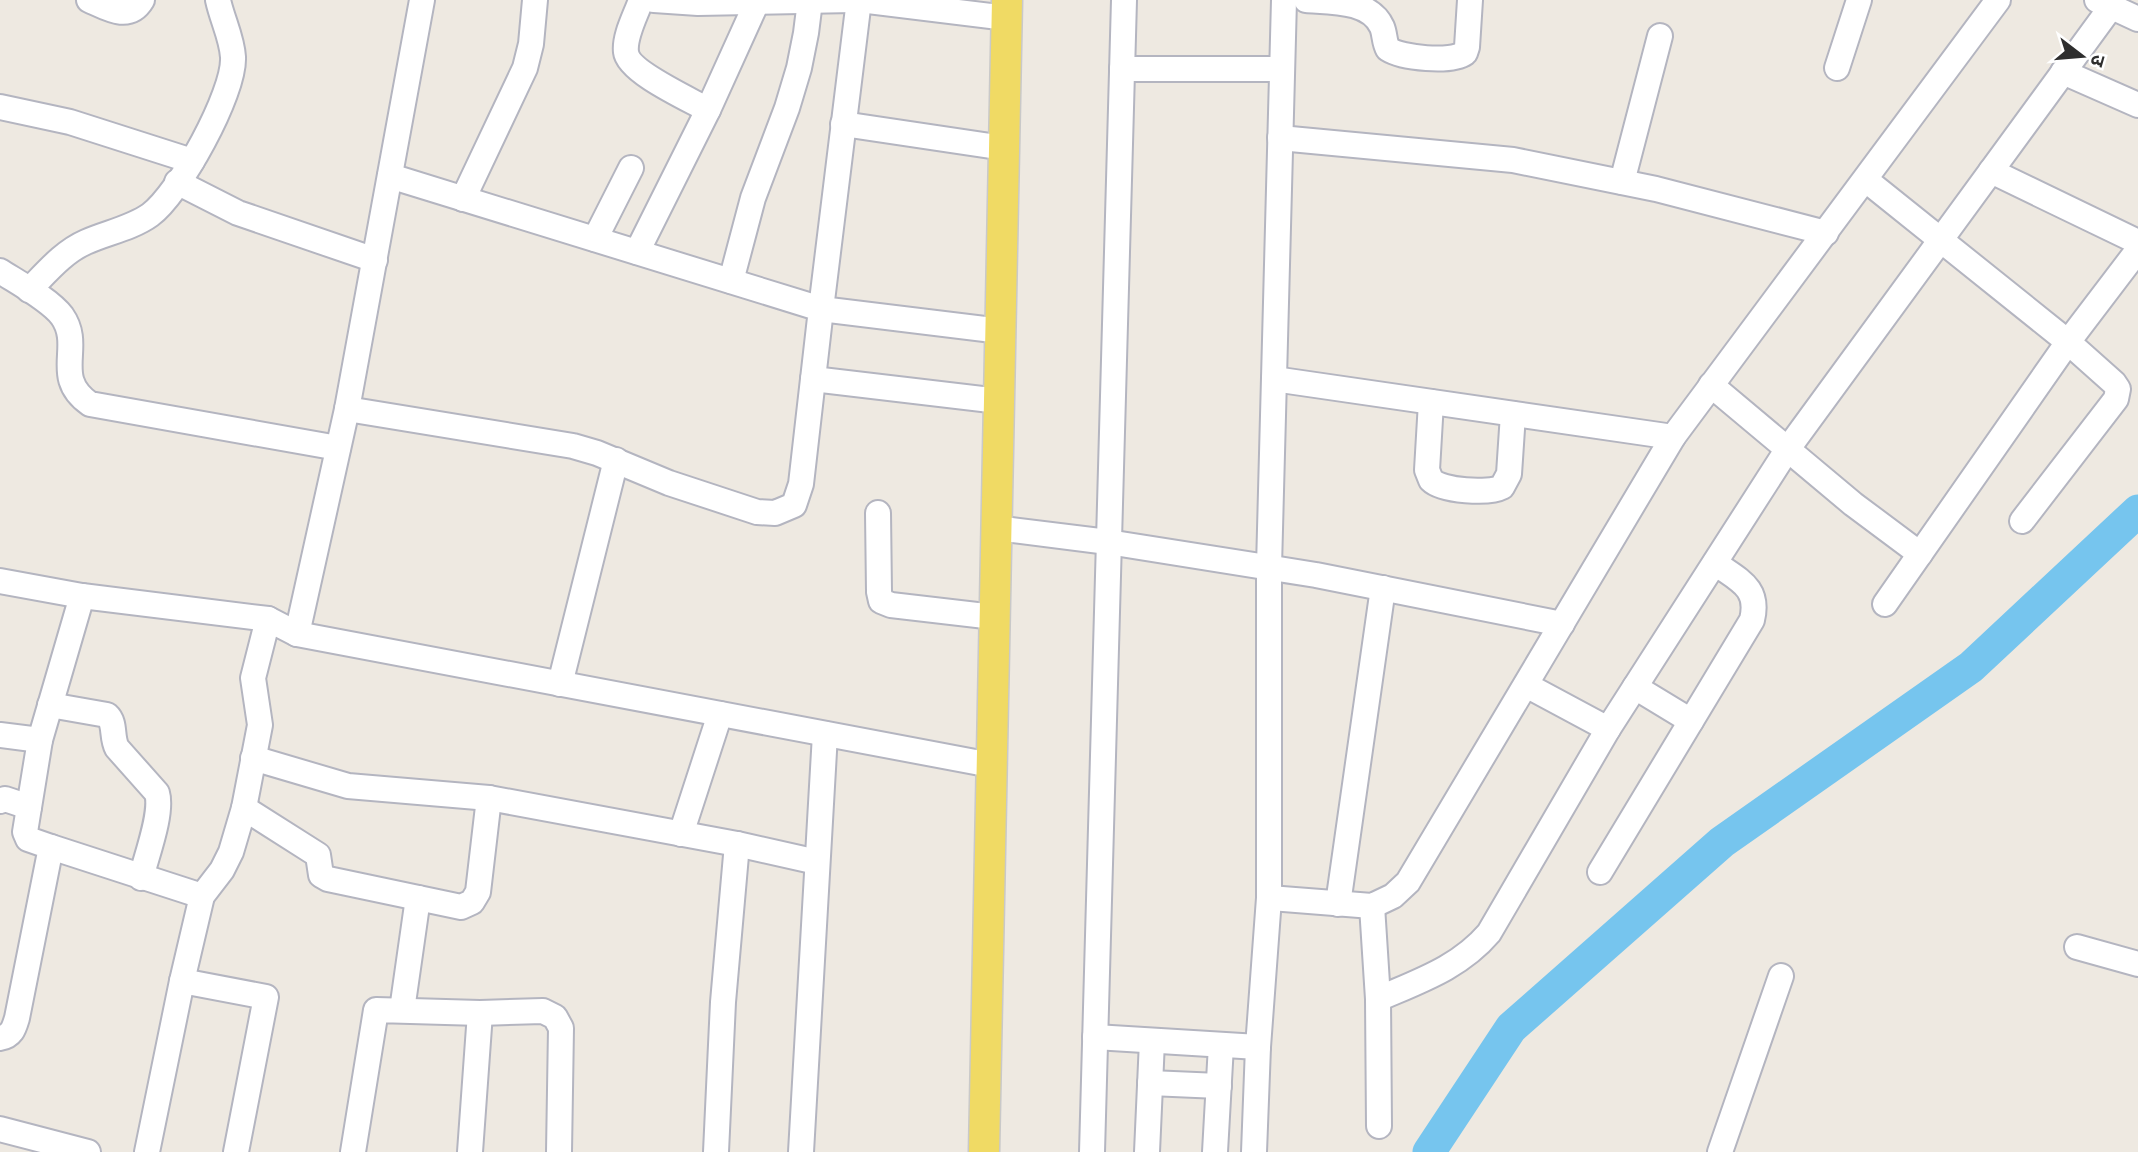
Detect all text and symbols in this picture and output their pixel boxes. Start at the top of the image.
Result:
north arrow [2047,21,2117,91]
text: उ [2086,52,2110,70]

